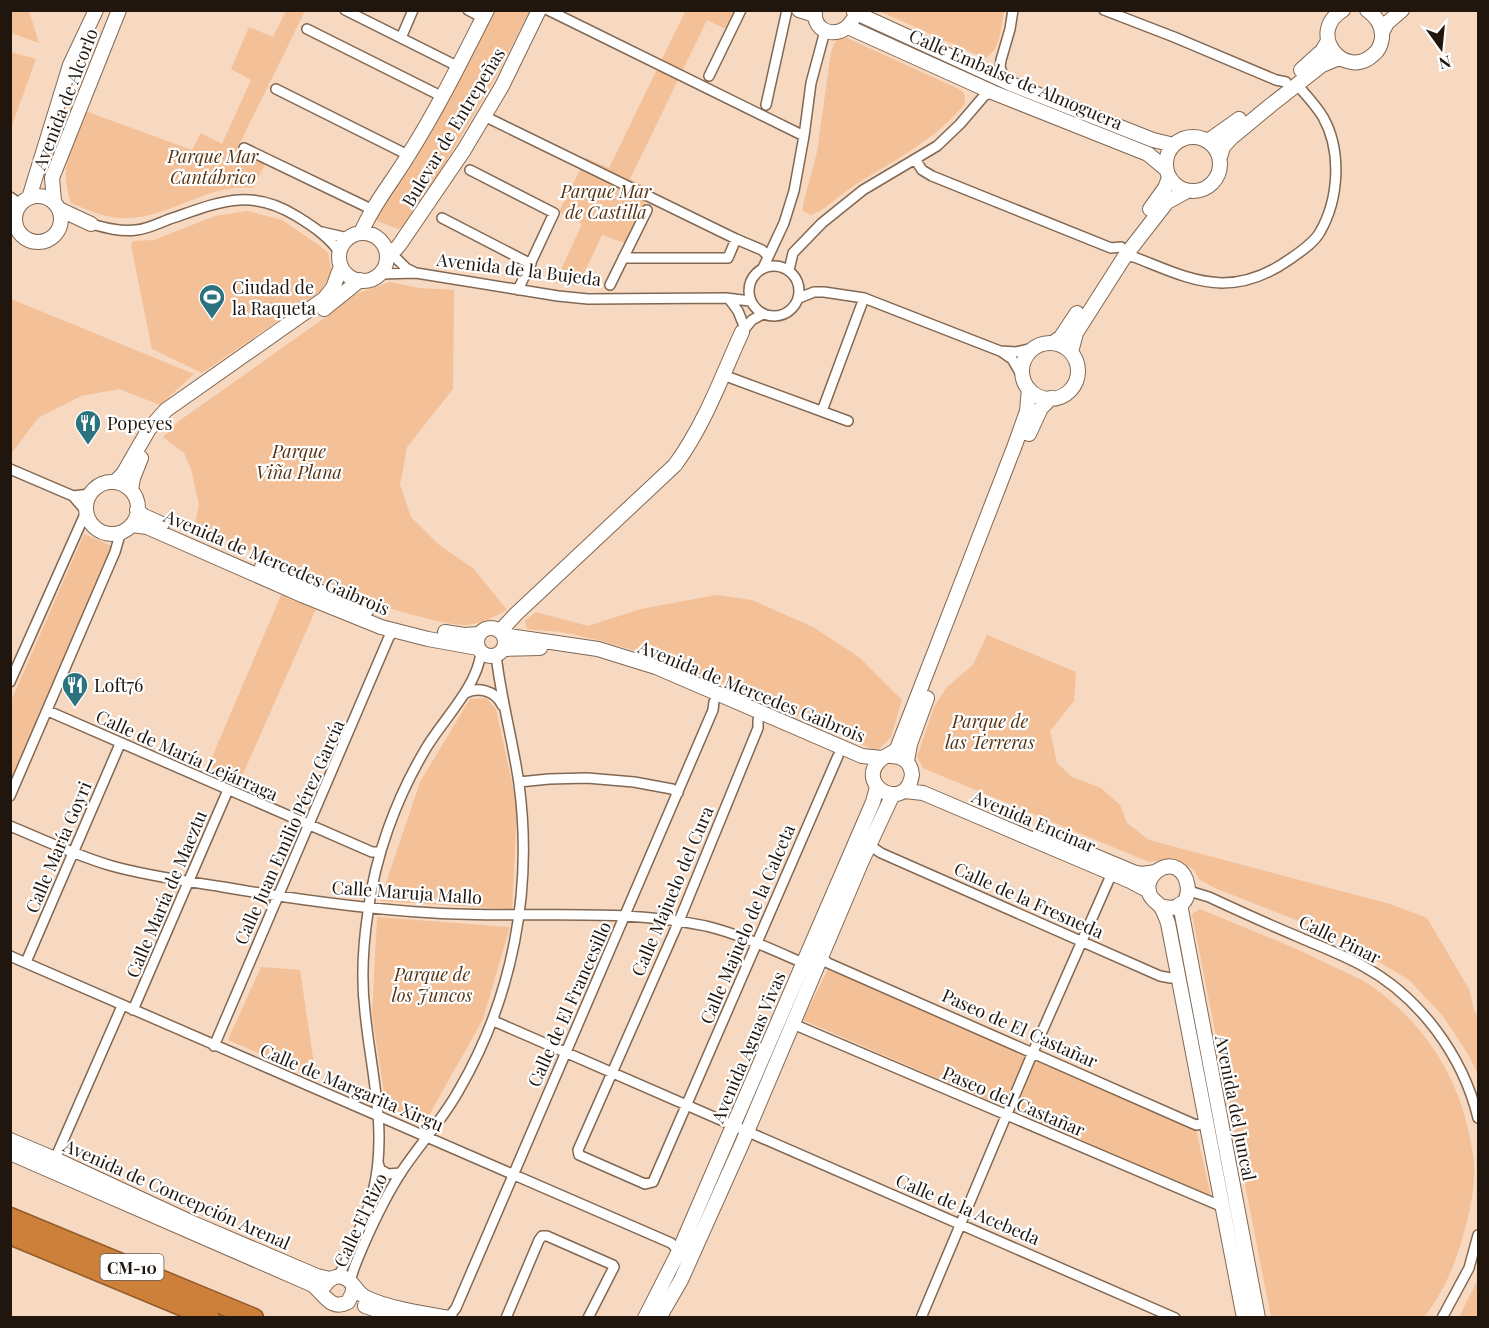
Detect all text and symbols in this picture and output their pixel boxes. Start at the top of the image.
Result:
north arrow [1411,18,1471,78]
street label: Calle Embalse de Almoguera [906,23,1126,135]
street label: Avenida de Alcorlo [27,25,103,174]
street label: Bulevar de Entrepeñas [396,43,510,211]
text: N [1436,51,1453,75]
park label: Parque Mar Cantábrico [167,144,260,189]
park label: Parque Mar de Castilla [560,179,653,224]
street label: Avenida de la Bujeda [434,247,603,291]
place label: Ciudad de la Raqueta [232,275,316,320]
sports icon: Ciudad de la Raqueta [197,282,227,320]
restaurant icon: Popeyes [73,408,103,446]
place label: Popeyes [107,411,173,435]
park label: Parque Viña Plana [256,439,342,484]
street label: Avenida de Mercedes Gaibrois [160,503,393,620]
street label: Avenida de Mercedes Gaibrois [634,634,869,748]
restaurant icon: Loft76 [60,670,90,708]
place label: Loft76 [94,673,143,697]
street label: Calle de María Lejárraga [92,704,282,806]
park label: Parque de las Terreras [945,709,1035,754]
street label: Calle Juan Emilio Pérez García [228,716,350,948]
street label: Calle María Goyri [19,777,97,917]
street label: Avenida Encinar [968,784,1100,858]
street label: Calle Majuelo del Cura [625,802,719,980]
street label: Calle María de Maeztu [120,806,212,981]
street label: Calle Majuelo de la Calceta [694,820,800,1027]
street label: Calle de la Fresneda [950,856,1108,944]
street label: Calle Maruja Mallo [331,875,483,909]
street label: Calle Pinar [1295,909,1385,969]
street label: Calle de El Francesillo [522,917,616,1091]
park label: Parque de los Juncos [392,962,472,1007]
street label: Avenida Aguas Vivas [705,968,791,1127]
street label: Paseo de El Castañar [938,983,1102,1073]
street label: Avenida del Juncal [1210,1032,1262,1183]
street label: Calle de Margarita Xirgu [257,1037,448,1137]
street label: Paseo del Castañar [939,1060,1089,1142]
street label: Avenida de Concepción Arenal [59,1133,294,1255]
street label: Calle de la Acebeda [892,1168,1044,1250]
street label: Calle El Rizo [328,1169,392,1271]
road number: CM-10 [100,1254,164,1280]

